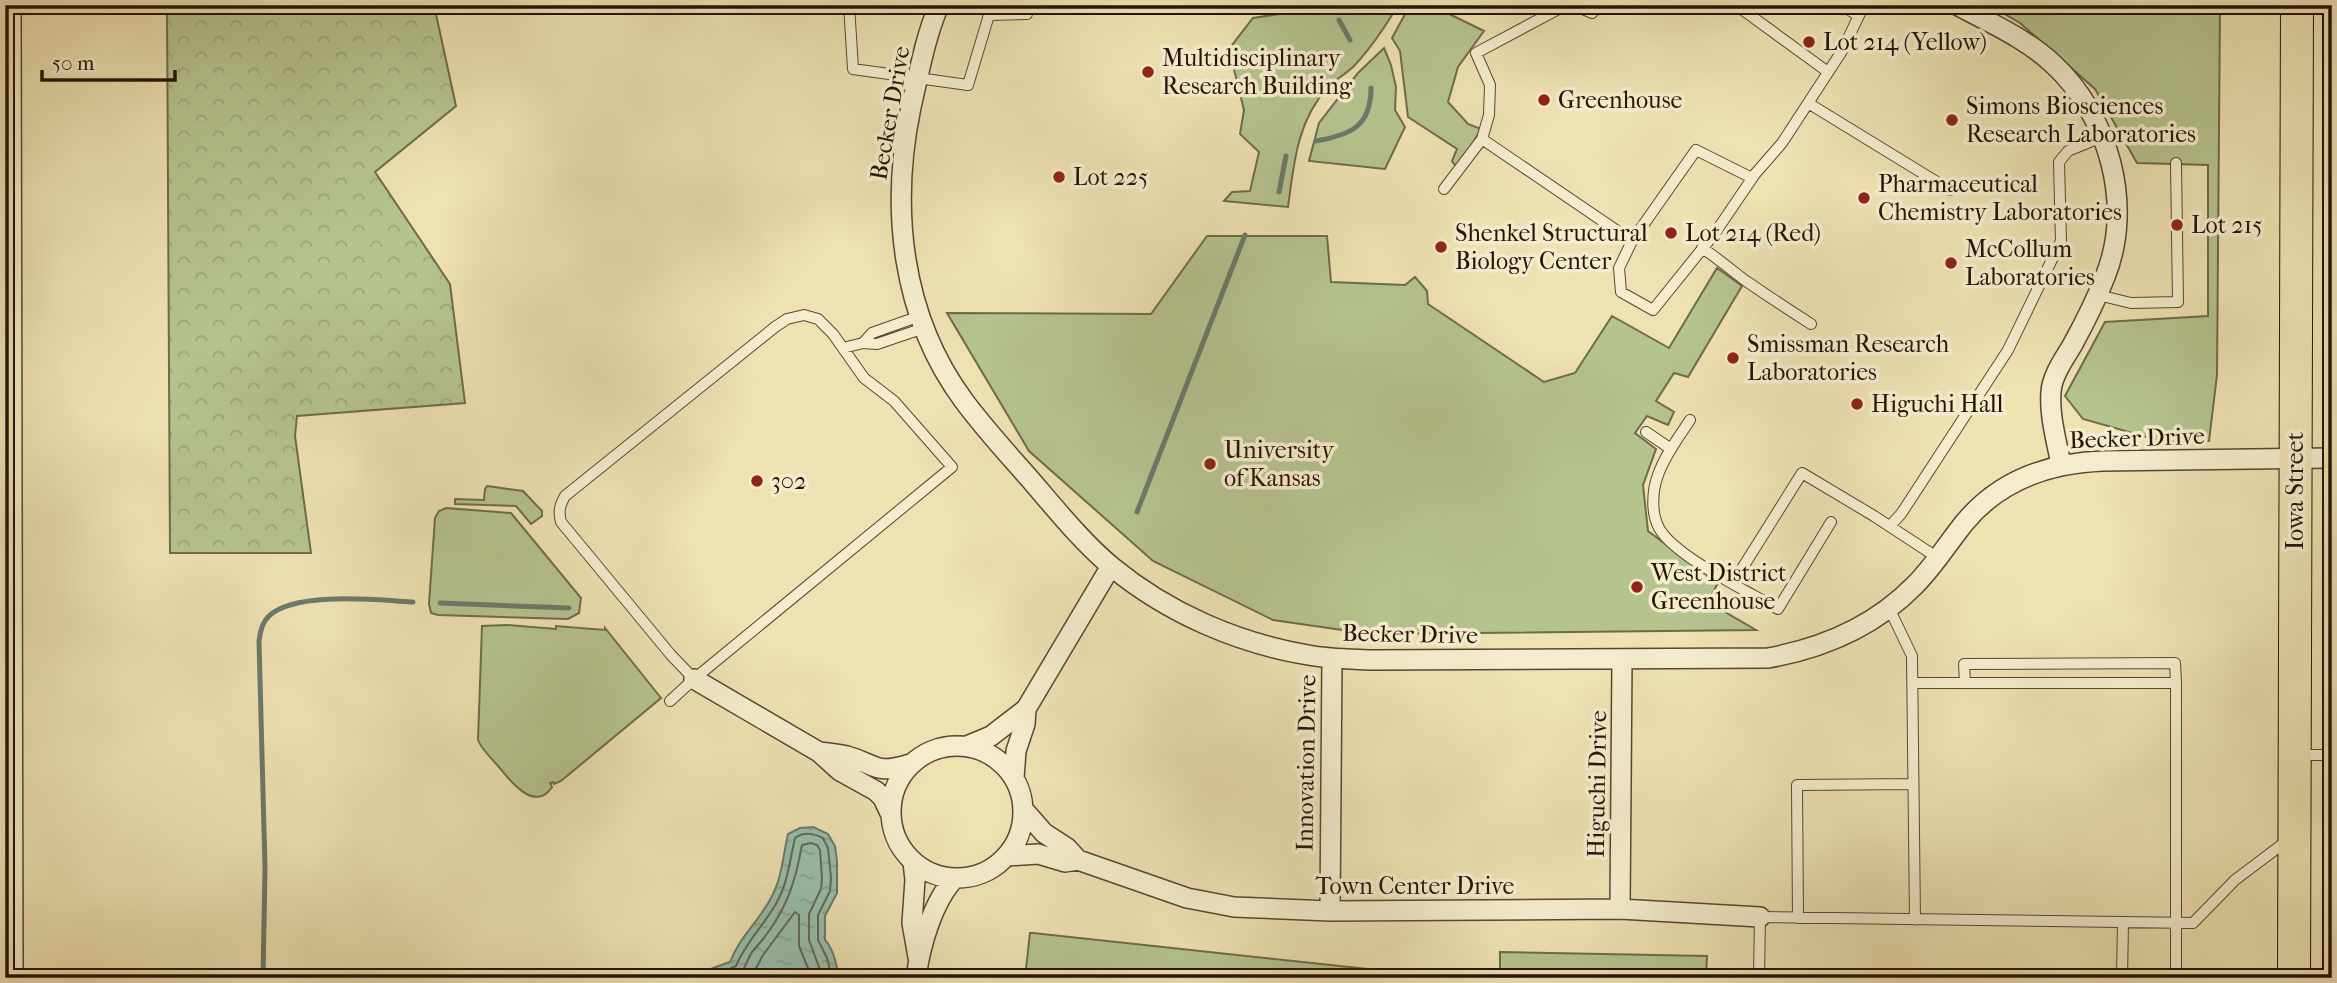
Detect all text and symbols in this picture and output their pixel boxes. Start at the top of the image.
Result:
place label: Lot 214 (Yellow) [1823,28,1987,56]
marker: Lot 214 (Yellow) [1801,34,1817,50]
scale bar [42,38,175,82]
street label: Becker Drive [864,44,916,182]
place label: Multidisciplinary Research Building [1162,44,1353,100]
text: 50 m [52,51,95,75]
marker: Multidisciplinary Research Building [1140,64,1156,80]
place label: Greenhouse [1558,86,1682,114]
marker: Greenhouse [1536,92,1552,108]
place label: Simons Biosciences Research Laboratories [1966,92,2196,148]
marker: Simons Biosciences Research Laboratories [1944,112,1960,128]
place label: Lot 225 [1073,163,1148,191]
marker: Lot 225 [1051,169,1067,185]
place label: Pharmaceutical Chemistry Laboratories [1878,170,2122,226]
marker: Pharmaceutical Chemistry Laboratories [1856,190,1872,206]
place label: Lot 215 [2191,211,2263,239]
marker: Lot 215 [2169,217,2185,233]
place label: Shenkel Structural Biology Center [1455,219,1648,275]
place label: Lot 214 (Red) [1685,219,1821,247]
marker: Lot 214 (Red) [1663,225,1679,241]
place label: McCollum Laboratories [1965,235,2095,291]
marker: Shenkel Structural Biology Center [1433,239,1449,255]
marker: McCollum Laboratories [1943,255,1959,271]
place label: Smissman Research Laboratories [1747,330,1950,386]
marker: Smissman Research Laboratories [1725,350,1741,366]
place label: Higuchi Hall [1871,390,2004,418]
marker: Higuchi Hall [1849,396,1865,412]
street label: Becker Drive [2069,422,2205,454]
street label: Iowa Street [2281,432,2309,550]
place label: University of Kansas [1224,436,1335,492]
marker: University of Kansas [1202,456,1218,472]
place label: 302 [771,467,806,495]
marker: 302 [749,473,765,489]
place label: West District Greenhouse [1650,559,1787,615]
marker: West District Greenhouse [1629,579,1645,595]
street label: Becker Drive [1342,619,1478,649]
street label: Innovation Drive [1290,674,1322,852]
street label: Higuchi Drive [1582,710,1612,858]
street label: Town Center Drive [1316,872,1515,900]

